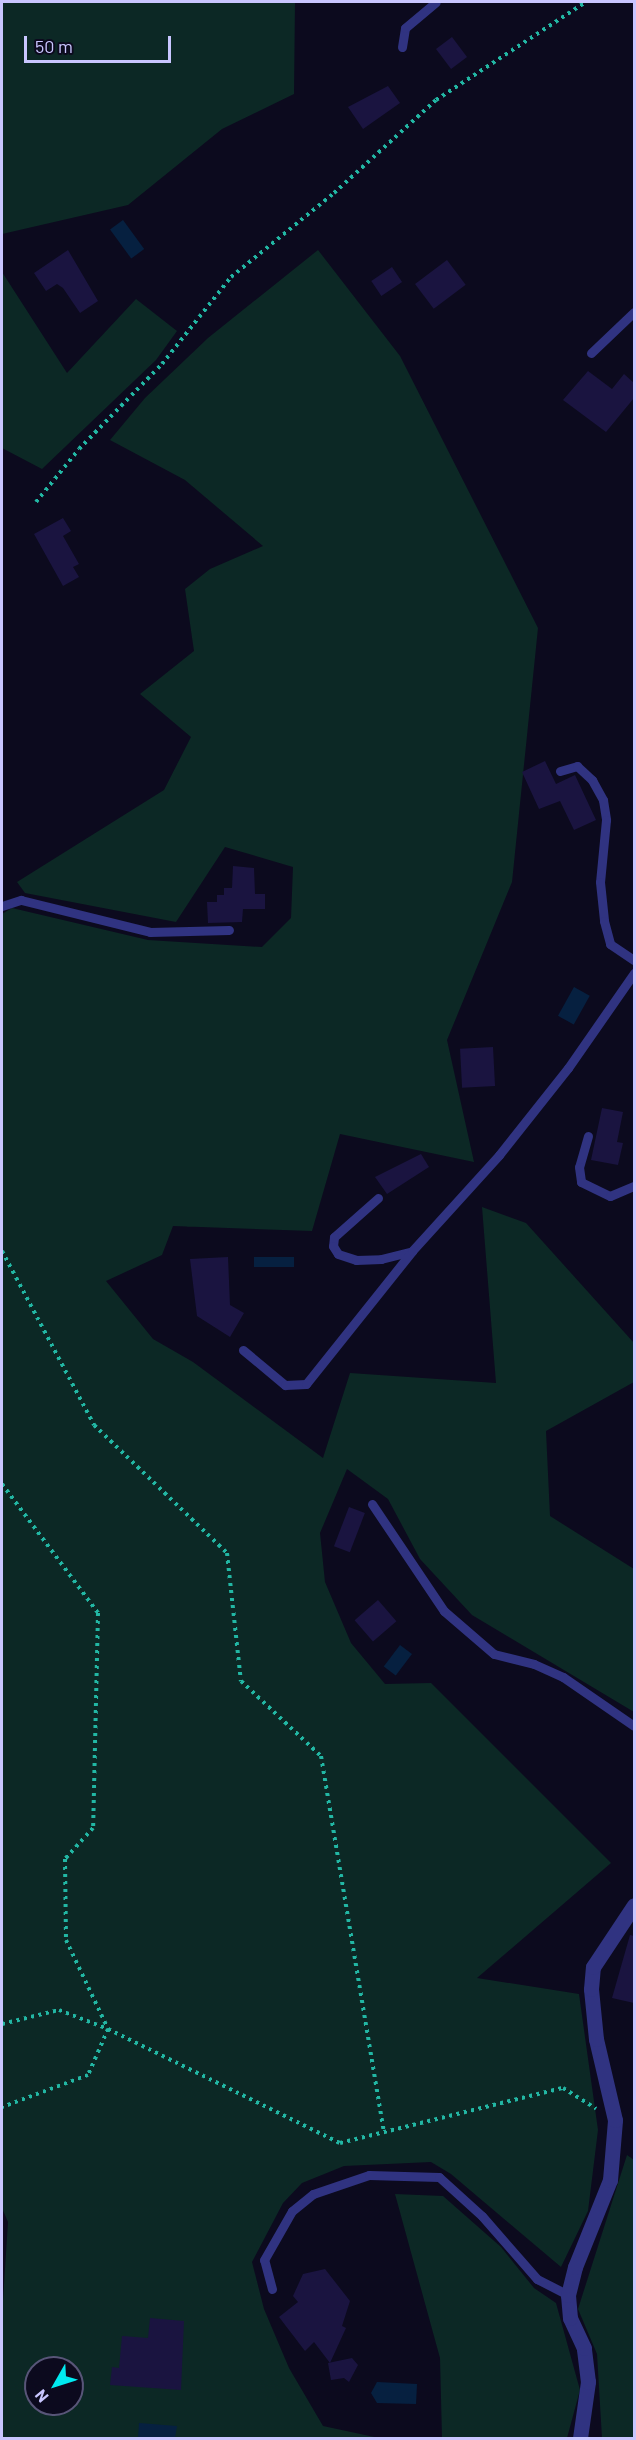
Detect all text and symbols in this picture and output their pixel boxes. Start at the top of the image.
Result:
scale bar [27,24,174,62]
text: 50 m [35,35,73,57]
north arrow [24,2356,84,2416]
text: N [30,2386,52,2407]

